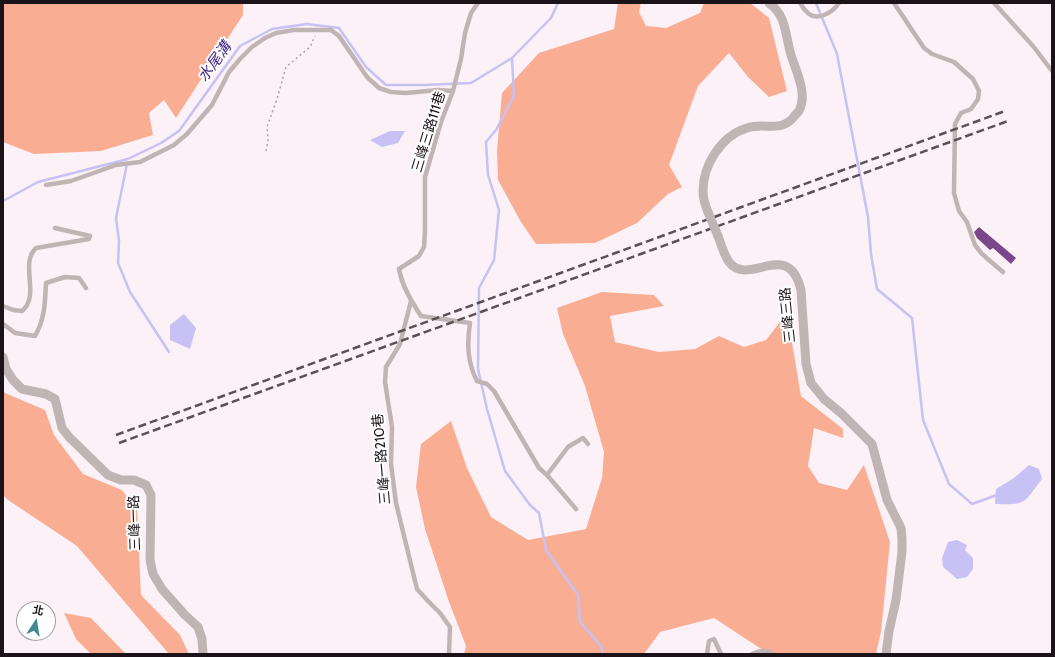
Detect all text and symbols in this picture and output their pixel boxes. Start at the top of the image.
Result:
water label: 水尾溝 [194,39,236,85]
street label: 三峰三路111巷 [409,90,449,174]
street label: 三峰三路 [777,286,799,344]
street label: 三峰一路210巷 [370,413,394,505]
street label: 三峰一路 [126,495,144,551]
north arrow [16,601,56,641]
text: 北 [31,602,45,618]

